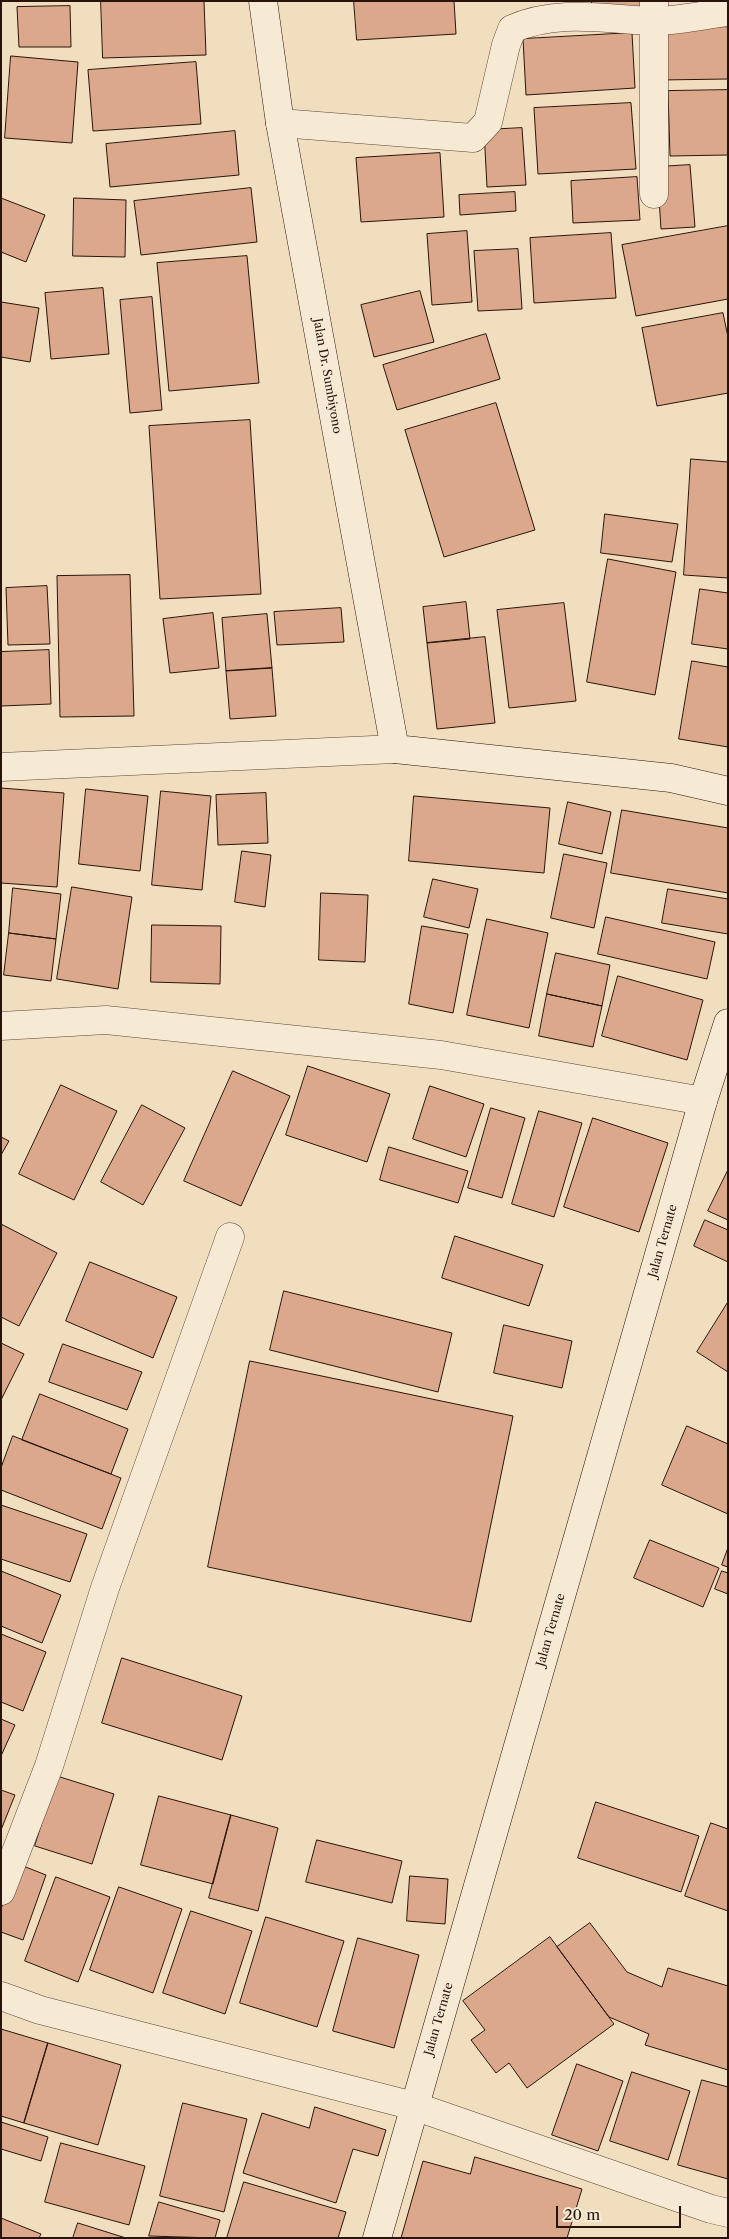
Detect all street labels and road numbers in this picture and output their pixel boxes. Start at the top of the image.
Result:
street label: Jalan Dr. Sumbiyono [310,317,344,435]
street label: Jalan Ternate [646,1203,680,1279]
street label: Jalan Ternate [534,1592,568,1668]
street label: Jalan Ternate [422,1981,456,2057]

